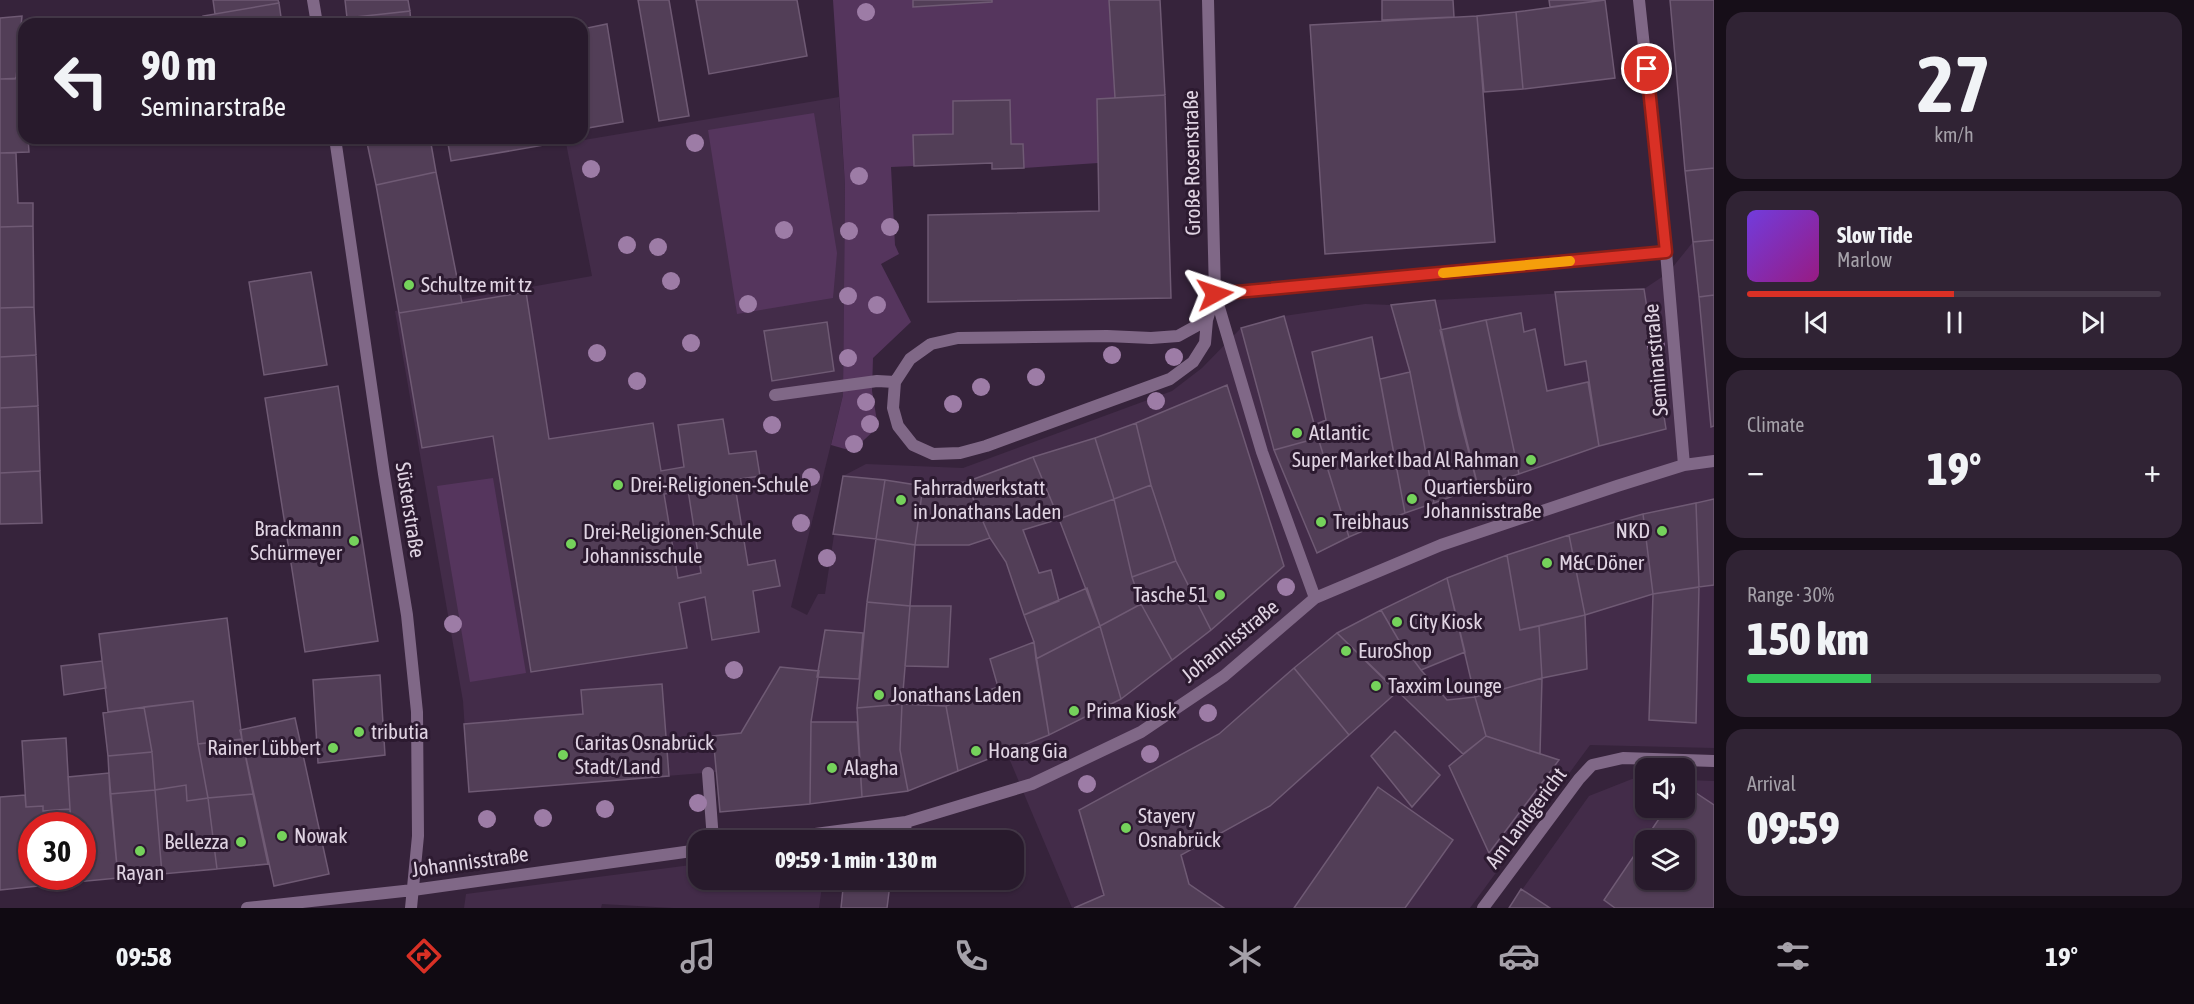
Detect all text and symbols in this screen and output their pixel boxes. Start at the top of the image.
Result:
text: 27 [1917,39,1991,129]
text: 90 m [141,41,216,89]
icon: left [42,42,120,120]
pin [1621,43,1672,94]
icon: arrive [1630,52,1663,85]
street label: Große Rosenstraße [1178,90,1204,236]
text: Seminarstraße [141,91,286,122]
text: km/h [1934,123,1974,146]
text: Slow Tide [1837,222,1913,248]
text: Marlow [1837,248,1892,271]
position arrow [1183,262,1247,326]
place label: Schultze mit tz [421,272,532,296]
marker: Schultze mit tz [402,278,416,292]
street label: Seminarstraße [1638,303,1672,417]
icon: previous [1800,306,1833,339]
icon: pause [1938,306,1971,339]
icon: next [2076,306,2109,339]
text: Climate [1747,413,1804,436]
place label: Atlantic [1309,420,1370,444]
marker: Atlantic [1290,426,1304,440]
text: 19° [1927,443,1981,495]
place label: Super Market Ibad Al Rahman [1292,447,1519,471]
text: − [1747,451,1764,489]
text: + [2144,451,2161,489]
marker: Super Market Ibad Al Rahman [1524,453,1538,467]
street label: Süsterstraße [392,460,430,559]
place label: Drei-Religionen-Schule [630,472,809,496]
place label: Quartiersbüro Johannisstraße [1424,474,1542,522]
place label: Fahrradwerkstatt in Jonathans Laden [913,475,1061,523]
marker: Drei-Religionen-Schule [611,478,625,492]
marker: Quartiersbüro Johannisstraße [1405,492,1419,506]
marker: Fahrradwerkstatt in Jonathans Laden [894,493,908,507]
place label: Treibhaus [1333,509,1409,533]
marker: Treibhaus [1314,515,1328,529]
place label: Brackmann Schürmeyer [250,516,343,564]
place label: NKD [1616,518,1650,542]
place label: Drei-Religionen-Schule Johannisschule [583,519,762,567]
marker: NKD [1655,524,1669,538]
marker: Brackmann Schürmeyer [347,534,361,548]
marker: Drei-Religionen-Schule Johannisschule [564,537,578,551]
place label: M&C Döner [1559,550,1645,574]
marker: M&C Döner [1540,556,1554,570]
place label: Tasche 51 [1133,582,1208,606]
text: Range · 30% [1747,583,1834,606]
marker: Tasche 51 [1213,588,1227,602]
street label: Johannisstraße [1176,594,1283,687]
place label: City Kiosk [1409,609,1483,633]
text: 150 km [1747,613,1869,665]
marker: City Kiosk [1390,615,1404,629]
place label: EuroShop [1358,638,1432,662]
marker: EuroShop [1339,644,1353,658]
place label: Taxxim Lounge [1388,673,1502,697]
marker: Taxxim Lounge [1369,679,1383,693]
place label: Jonathans Laden [891,682,1022,706]
marker: Jonathans Laden [872,688,886,702]
place label: Prima Kiosk [1086,698,1177,722]
marker: Prima Kiosk [1067,704,1081,718]
place label: tributia [371,719,429,743]
marker: tributia [352,725,366,739]
place label: Caritas Osnabrück Stadt/Land [575,730,714,778]
place label: Rainer Lübbert [207,735,321,759]
place label: Hoang Gia [988,738,1068,762]
marker: Rainer Lübbert [326,741,340,755]
marker: Hoang Gia [969,744,983,758]
marker: Caritas Osnabrück Stadt/Land [556,748,570,762]
place label: Alagha [844,755,899,779]
map controls [1635,758,1695,890]
button: sound [1635,758,1695,818]
marker: Alagha [825,761,839,775]
street label: Am Landgericht [1480,762,1571,872]
text: Arrival [1747,772,1796,795]
text: 09:59 [1747,802,1840,854]
place label: Stayery Osnabrück [1138,803,1221,851]
speed limit sign: 30 [18,812,96,890]
marker: Stayery Osnabrück [1119,821,1133,835]
place label: Nowak [294,823,347,847]
place label: Bellezza [164,829,229,853]
marker: Nowak [275,829,289,843]
button: layers [1635,830,1695,890]
marker: Bellezza [234,835,248,849]
street label: Johannisstraße [410,841,530,881]
marker: Rayan [133,844,147,858]
text: 09:59 · 1 min · 130 m [775,847,937,873]
place label: Rayan [116,860,164,884]
icon: directions [403,935,445,977]
icon: music [677,935,719,977]
icon: phone [950,935,992,977]
icon: climate [1224,935,1266,977]
icon: car [1498,935,1540,977]
icon: filters [1772,935,1814,977]
text: 09:58 [116,941,171,972]
text: 19° [2045,941,2078,972]

